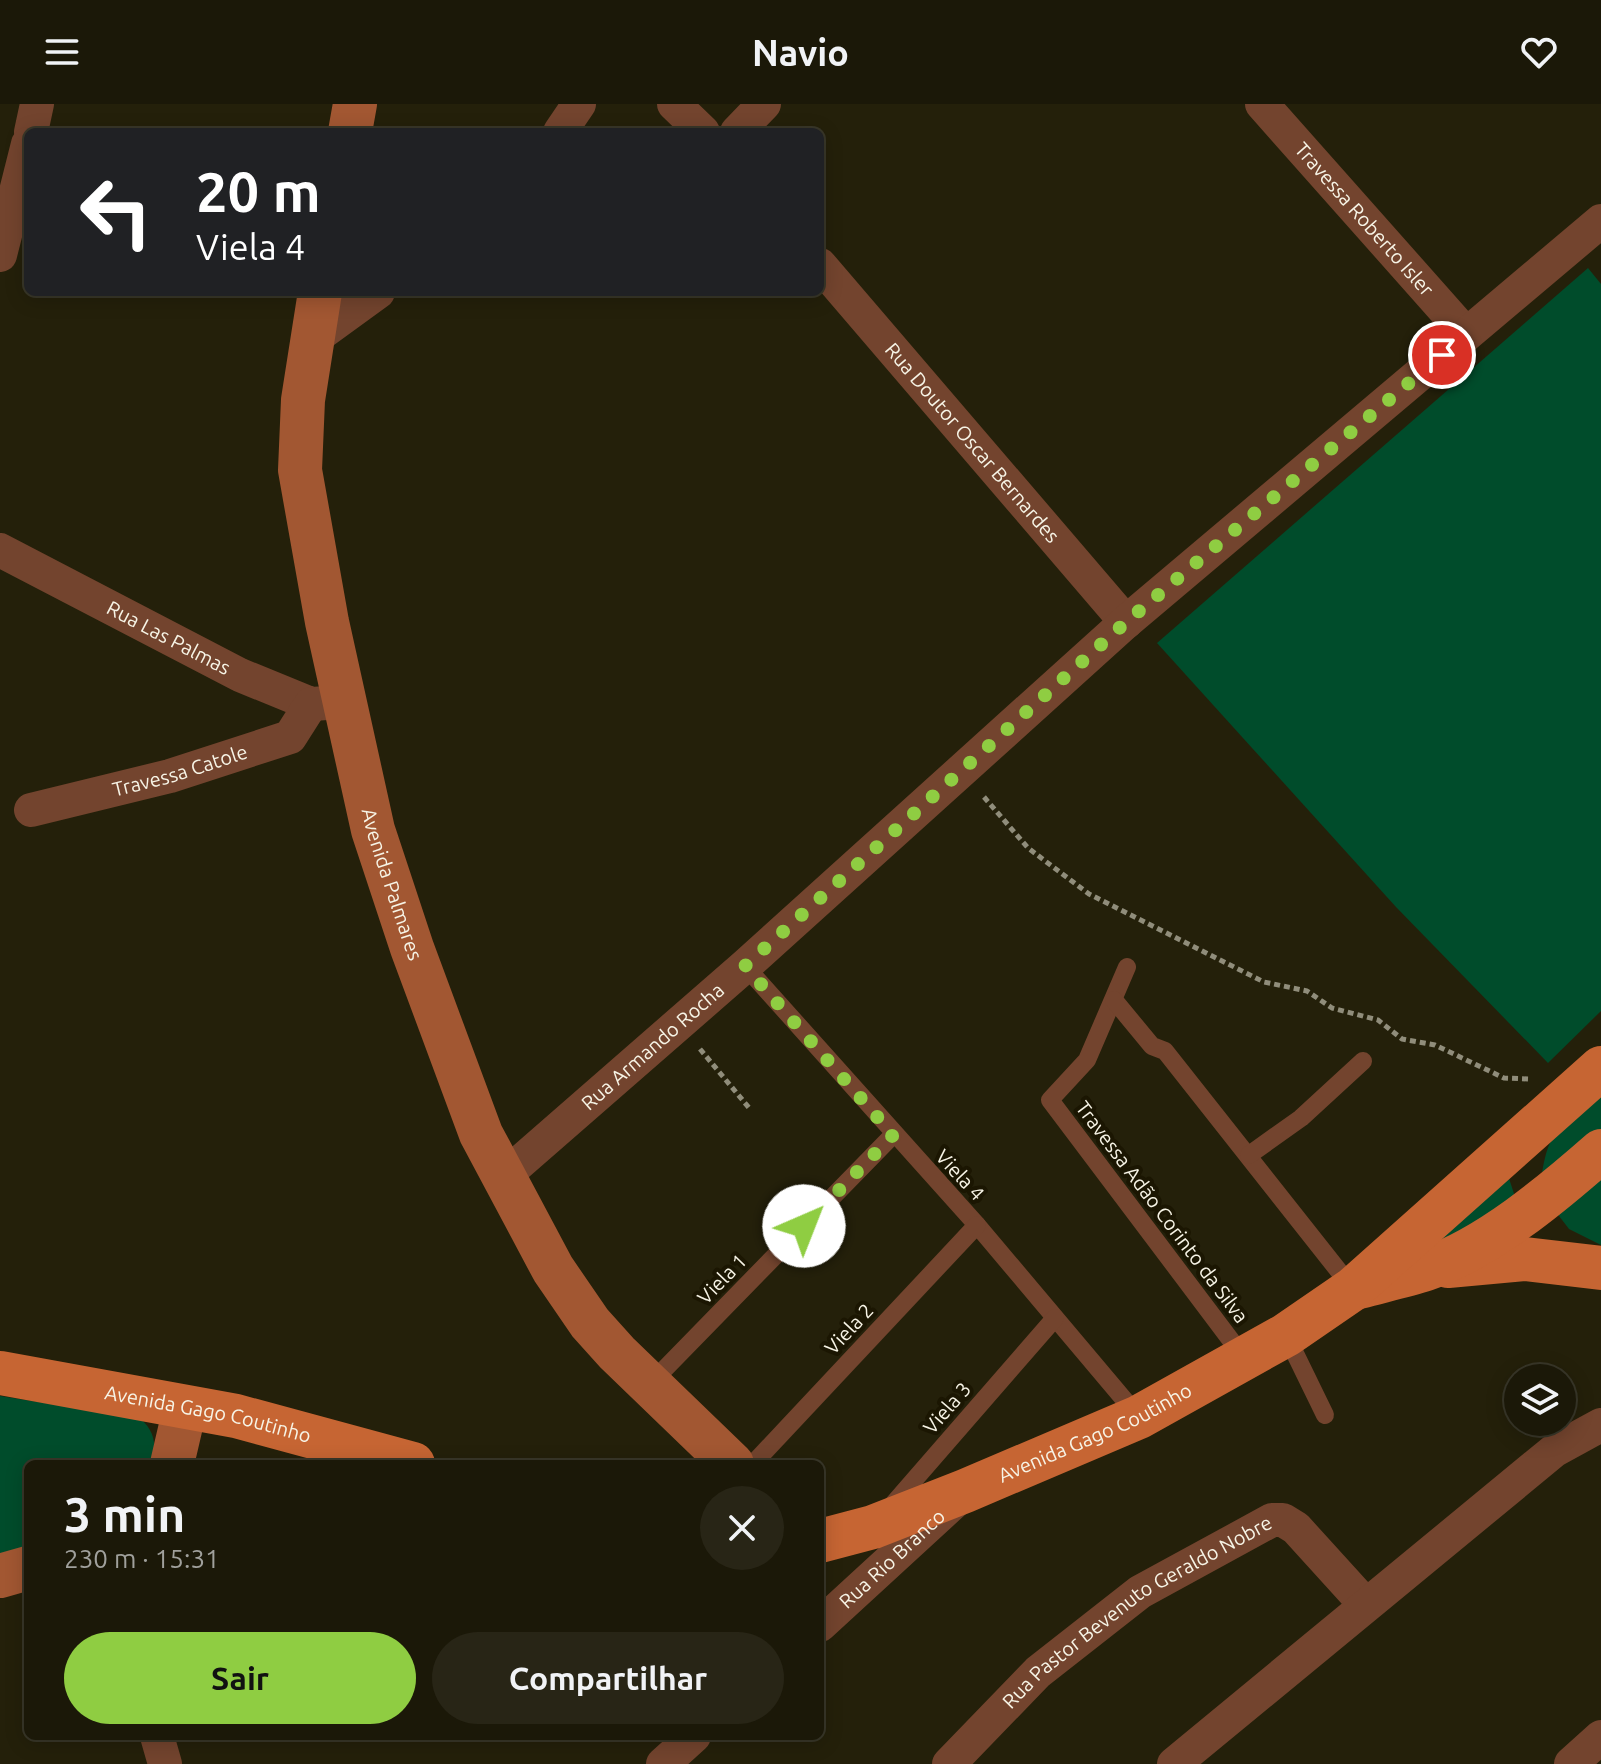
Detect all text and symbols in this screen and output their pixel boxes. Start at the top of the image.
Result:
icon: menu [40,30,84,74]
icon: heart [1517,30,1561,74]
text: Navio [752,32,849,73]
street label: Travessa Roberto Isler [1290,137,1439,301]
icon: left [64,160,168,264]
text: 20 m [196,160,321,223]
text: Viela 4 [196,226,305,267]
pin [1408,321,1476,389]
icon: arrive [1420,333,1464,377]
street label: Rua Doutor Oscar Bernardes [881,338,1065,547]
street label: Rua Las Palmas [103,596,234,679]
street label: Travessa Catole [110,740,250,801]
street label: Avenida Palmares [357,806,427,963]
street label: Rua Armando Rocha [576,978,728,1114]
street label: Travessa Adão Corinto da Silva [1072,1096,1253,1327]
street label: Viela 4 [931,1145,989,1205]
position arrow [762,1184,846,1268]
street label: Viela 1 [692,1249,751,1308]
street label: Viela 2 [820,1299,878,1359]
map controls [1504,1364,1576,1436]
button: layers [1504,1364,1576,1436]
street label: Viela 3 [918,1377,975,1438]
street label: Avenida Gago Coutinho [995,1378,1195,1487]
street label: Avenida Gago Coutinho [103,1380,314,1447]
button: close [700,1486,784,1570]
text: 3 min [64,1487,185,1541]
street label: Rua Rio Branco [834,1504,949,1613]
street label: Rua Pastor Bevenuto Geraldo Nobre [997,1510,1276,1713]
text: 230 m · 15:31 [64,1544,220,1573]
button: Sair [64,1632,416,1724]
button: Compartilhar [432,1632,784,1724]

